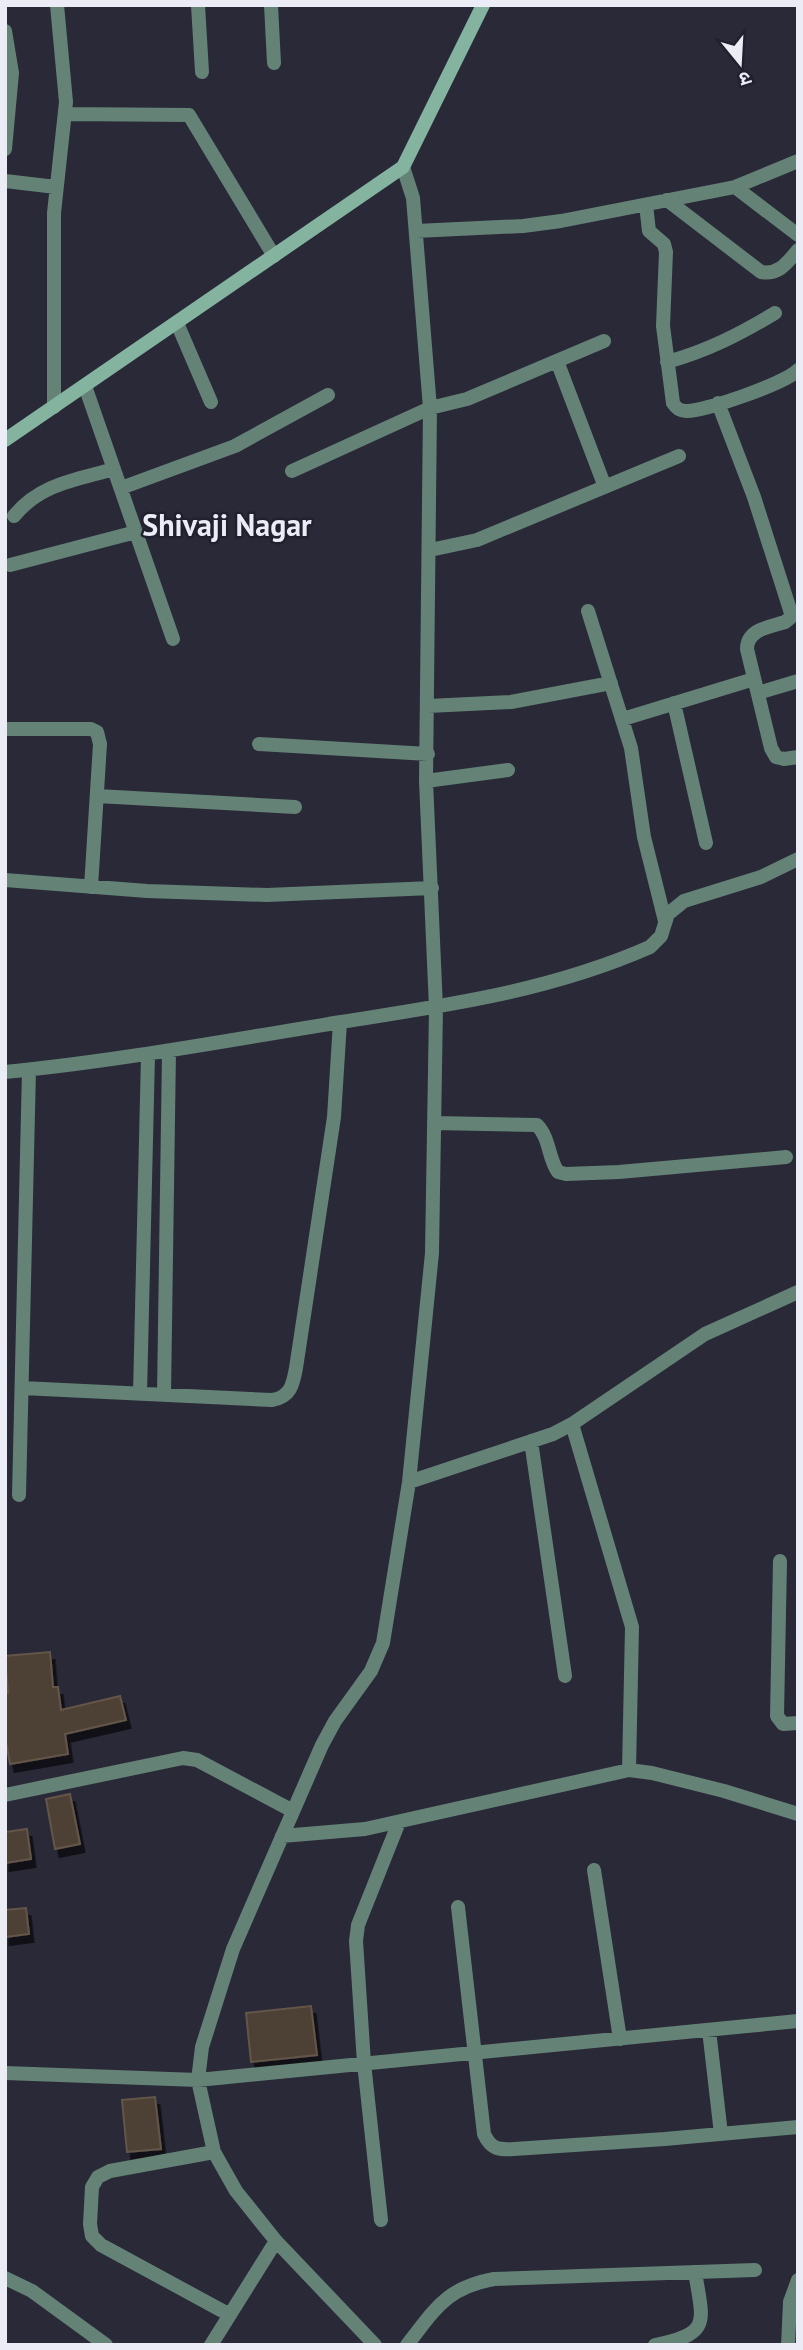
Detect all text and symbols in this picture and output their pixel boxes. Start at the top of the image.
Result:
north arrow [705,28,775,98]
text: उ [735,66,754,93]
district label: Shivaji Nagar [142,505,312,544]

